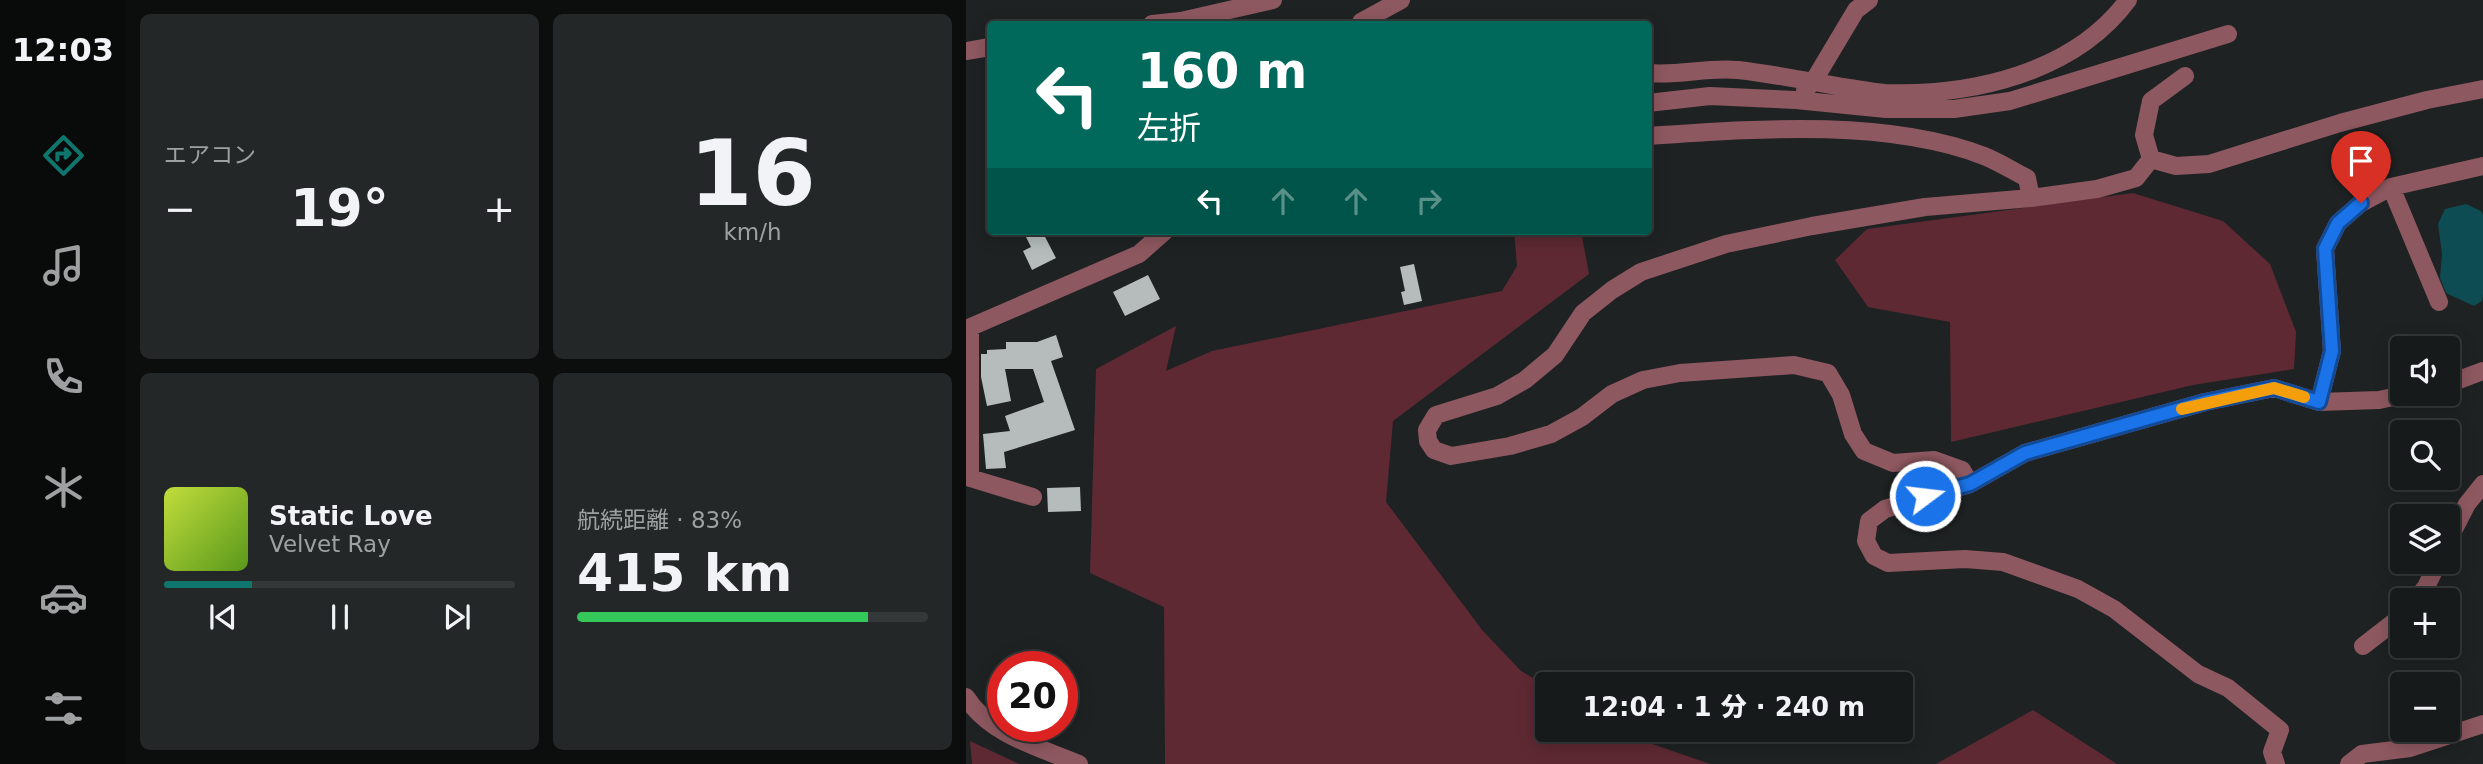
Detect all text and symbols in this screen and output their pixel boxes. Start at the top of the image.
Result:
text: 12:03 [12,31,114,69]
text: 160 m [1137,43,1307,100]
icon: left [1022,49,1113,140]
text: 左折 [1137,109,1201,147]
text: 16 [689,121,816,226]
icon: directions [39,131,88,180]
pin [2331,131,2391,203]
text: エアコン [164,142,256,168]
icon: arrive [2342,142,2380,180]
text: 19° [290,178,389,238]
icon: left [1191,182,1229,220]
icon: ahead [1264,182,1302,220]
icon: ahead [1337,182,1375,220]
icon: right [1410,182,1448,220]
text: − [164,187,196,231]
text: + [483,187,515,231]
text: km/h [723,219,782,245]
icon: music [39,241,88,290]
map controls [2390,336,2460,742]
button: sound [2390,336,2460,406]
icon: phone [39,352,88,401]
button: search [2390,420,2460,490]
position arrow [1888,459,1962,533]
icon: climate [39,463,88,512]
text: Static Love [269,501,433,531]
button: layers [2390,504,2460,574]
text: 航続距離 · 83% [577,507,742,533]
text: Velvet Ray [269,531,391,557]
text: 415 km [577,543,792,603]
icon: car [39,573,88,622]
button: + [2390,588,2460,658]
icon: previous [204,598,242,636]
icon: pause [321,598,359,636]
icon: next [438,598,476,636]
speed limit sign: 20 [987,651,1078,742]
button: − [2390,672,2460,742]
icon: filters [39,684,88,733]
text: 12:04 · 1 分 · 240 m [1583,692,1865,722]

